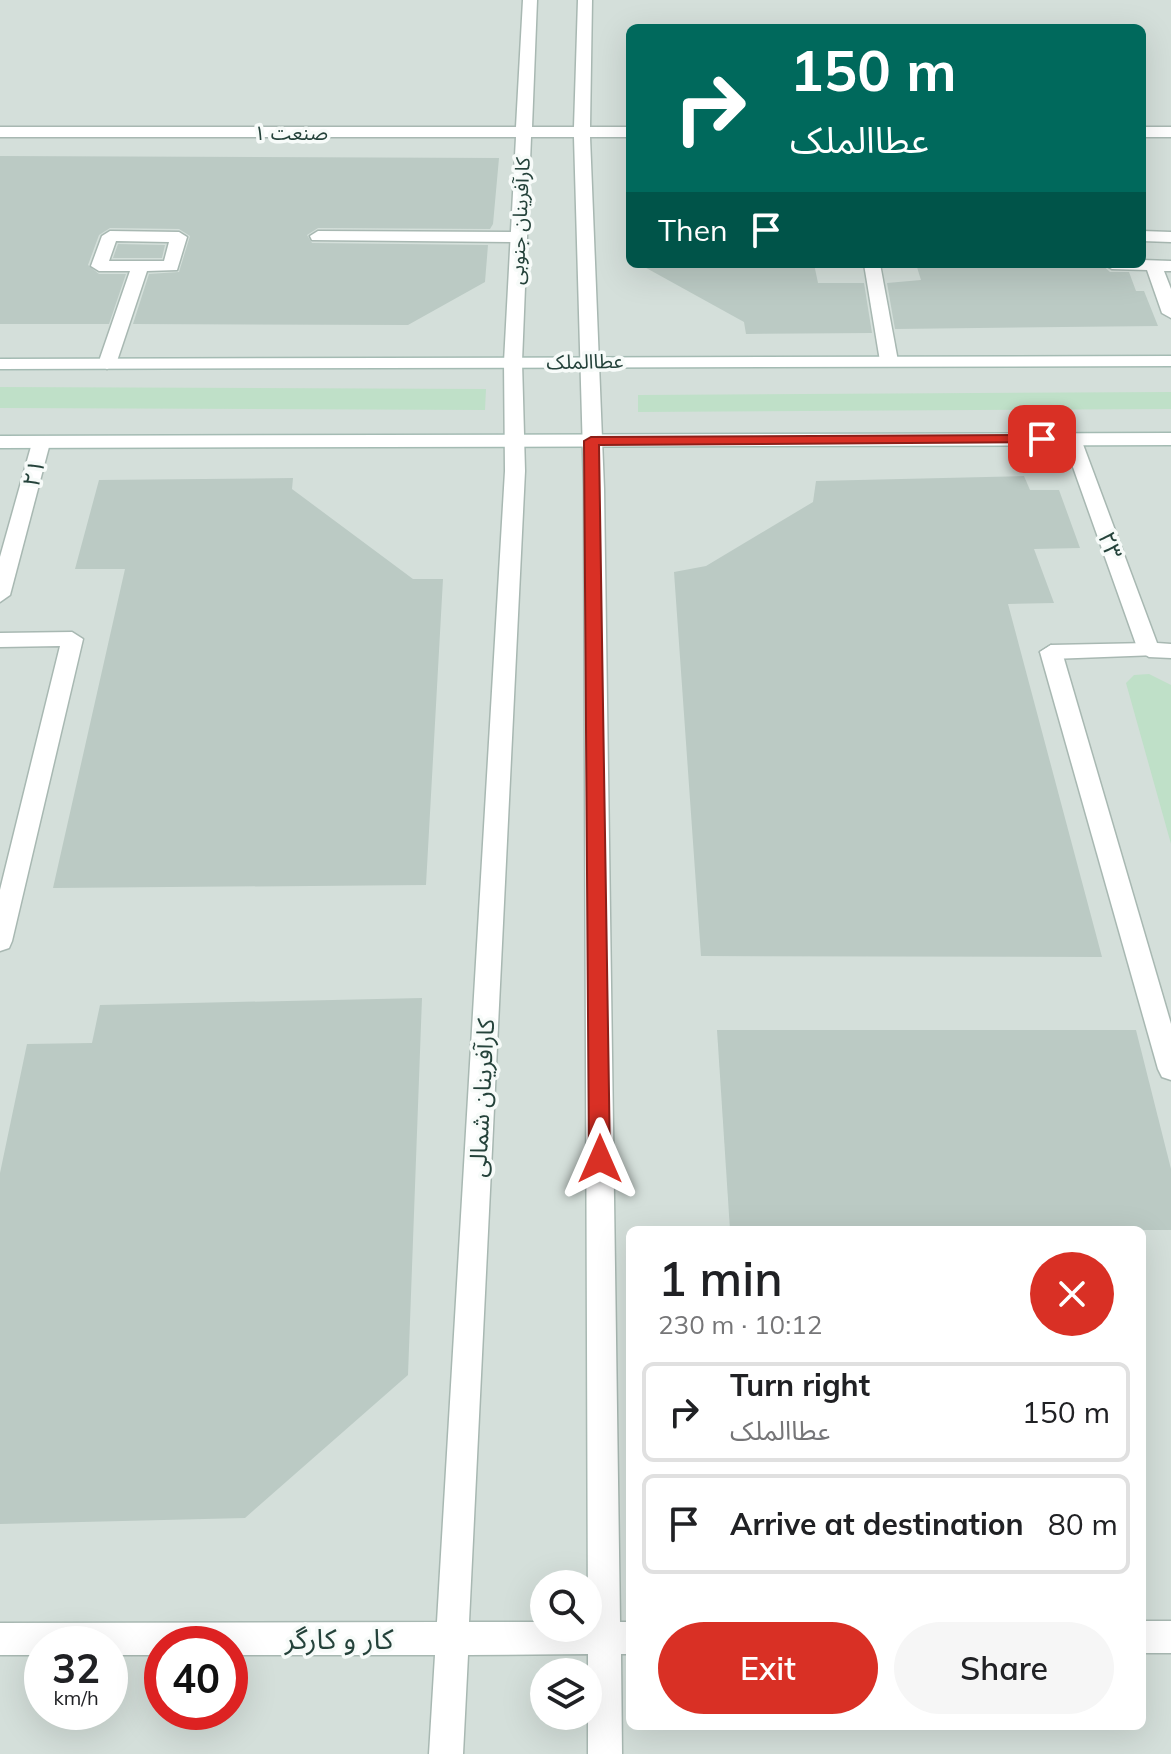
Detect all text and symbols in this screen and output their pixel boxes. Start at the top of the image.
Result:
text: 150 m [790,35,957,105]
icon: right [658,56,762,160]
text: عطاالملک [790,117,929,162]
street label: صنعت ۱ [254,120,328,145]
street label: کارآفرینان جنوبی [503,156,535,285]
icon: arrive [744,208,788,252]
text: Then [658,211,728,249]
street label: عطاالملک [546,348,624,374]
pin [1008,405,1076,473]
icon: arrive [1020,417,1064,461]
street label: ۲۱ [15,456,51,490]
street label: ۲۳ [1092,527,1130,563]
street label: کارآفرینان شمالی [462,1017,500,1178]
position arrow [558,1117,642,1201]
text: 1 min [658,1248,783,1308]
button: close [1030,1252,1114,1336]
text: 230 m · 10:12 [658,1308,822,1341]
text: Turn right [730,1366,870,1404]
icon: right [662,1390,706,1434]
text: 150 m [1022,1393,1110,1431]
text: عطاالملک [730,1414,830,1447]
icon: arrive [662,1502,706,1546]
text: Arrive at destination [730,1505,1024,1543]
text: 80 m [1048,1505,1118,1543]
map controls [530,1570,602,1730]
button: search [530,1570,602,1642]
street label: کار و کارگر [284,1621,394,1656]
button: Exit [658,1622,878,1714]
button: Share [894,1622,1114,1714]
speed limit sign: 40 [144,1626,248,1730]
text: 32 [52,1643,100,1693]
button: layers [530,1658,602,1730]
text: km/h [53,1685,99,1710]

